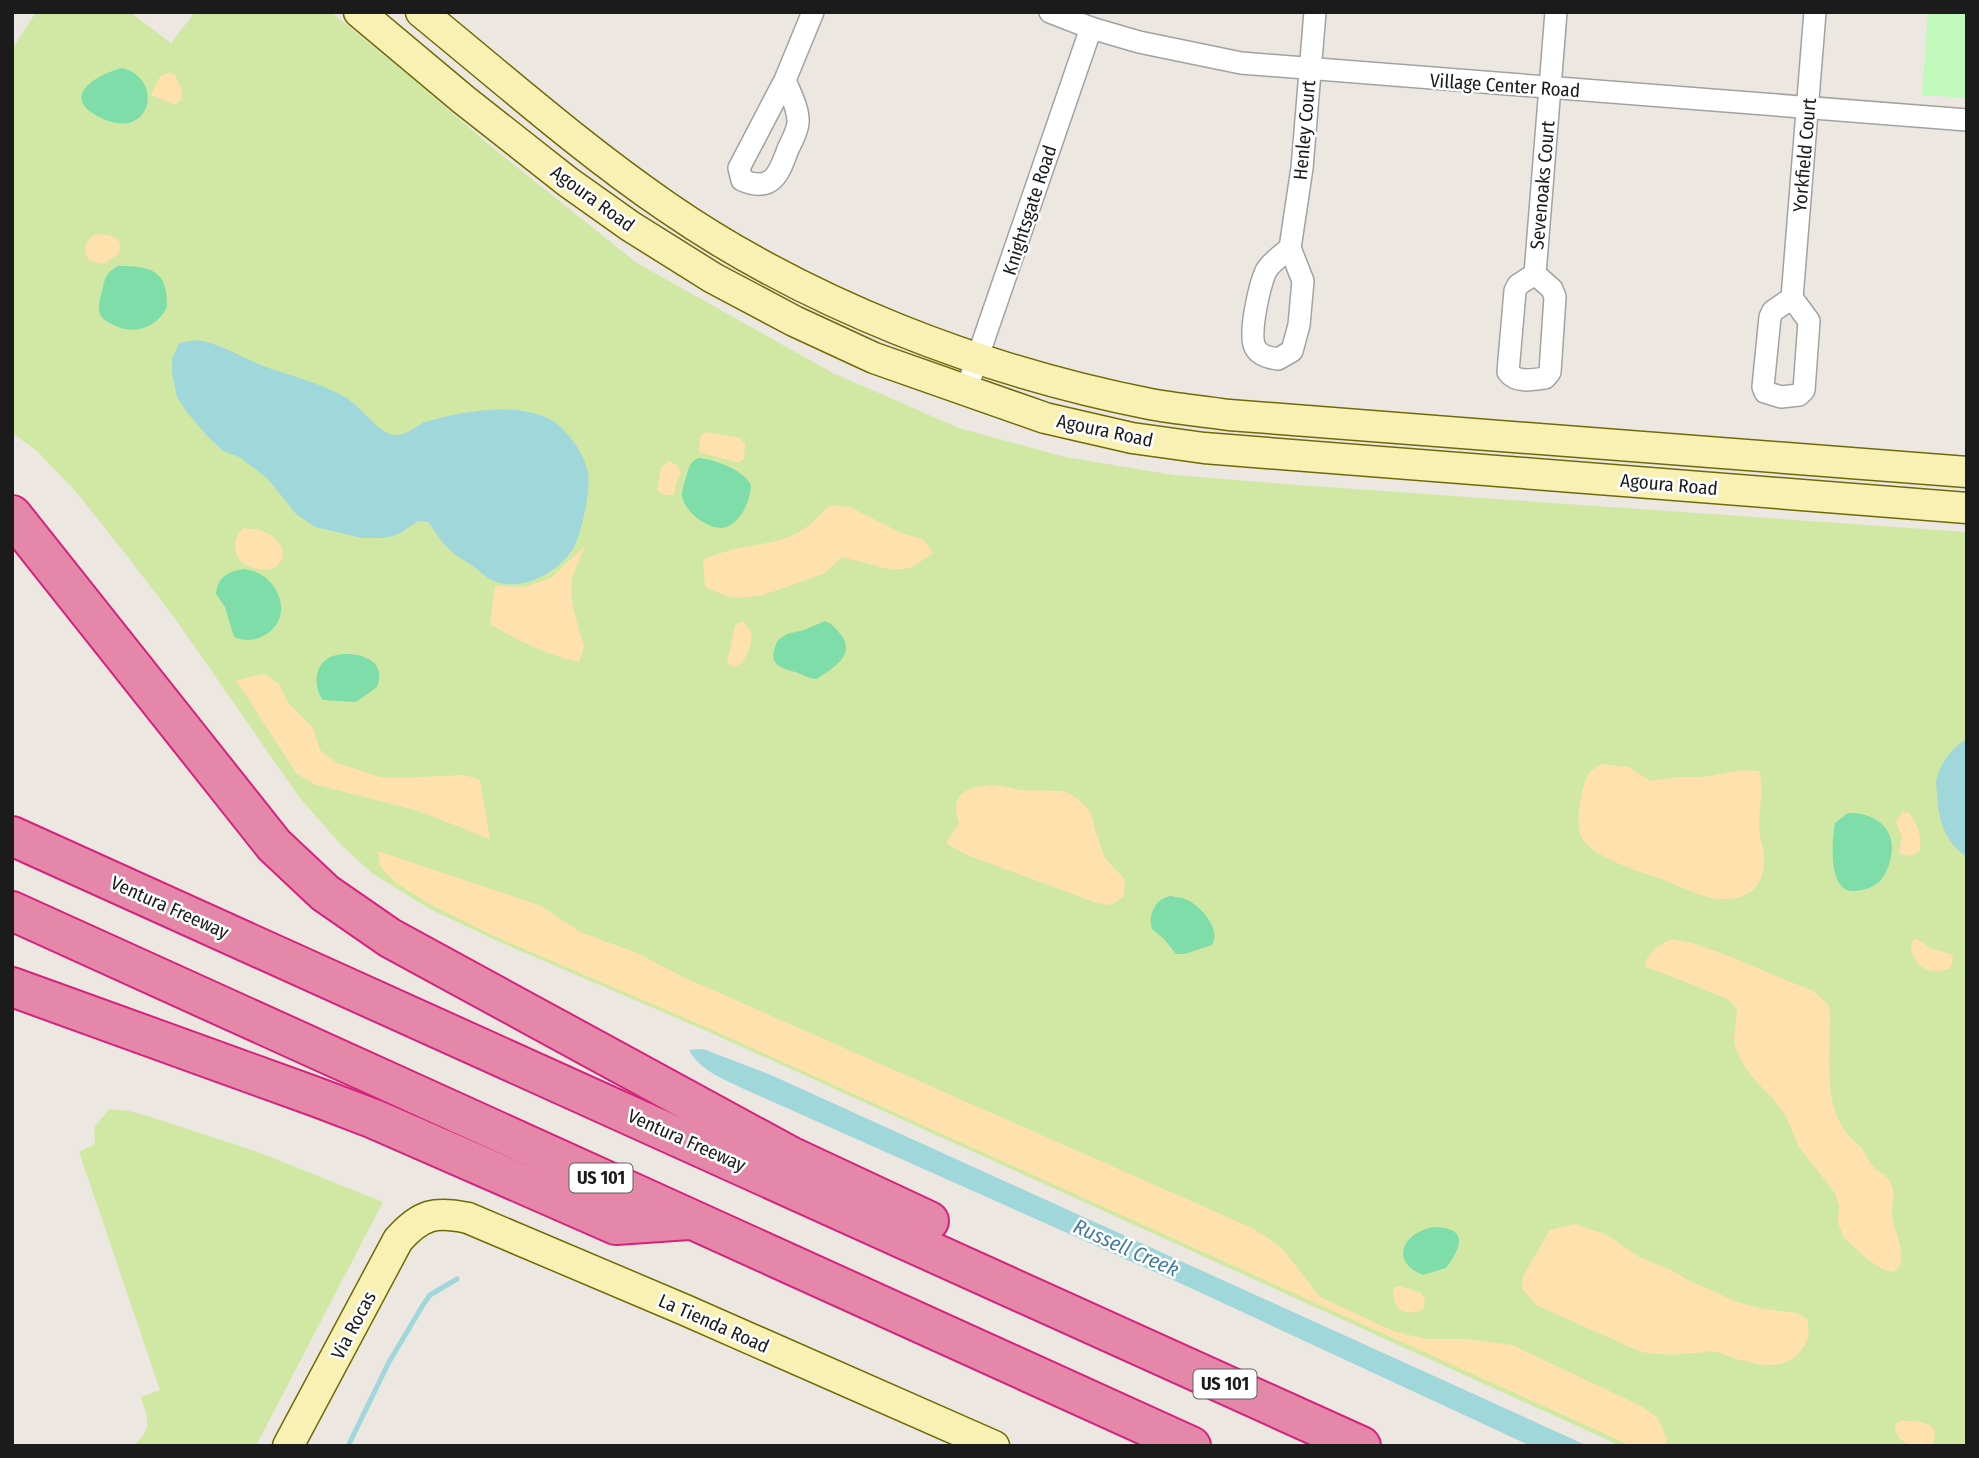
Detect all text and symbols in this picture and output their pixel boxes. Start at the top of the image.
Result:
street label: Village Center Road [1429,69,1581,102]
street label: Henley Court [1289,78,1320,181]
street label: Yorkfield Court [1788,96,1821,213]
street label: Sevenoaks Court [1525,119,1560,250]
street label: Knightsgate Road [998,142,1061,278]
street label: Agoura Road [546,160,639,236]
street label: Agoura Road [1055,409,1155,452]
street label: Agoura Road [1619,469,1719,500]
street label: Ventura Freeway [107,871,233,944]
street label: Ventura Freeway [624,1104,750,1177]
road number: US 101 [570,1163,632,1192]
water label: Russell Creek [1069,1213,1183,1283]
street label: Via Rocas [326,1287,381,1363]
street label: La Tienda Road [655,1289,773,1358]
road number: US 101 [1194,1370,1256,1399]

